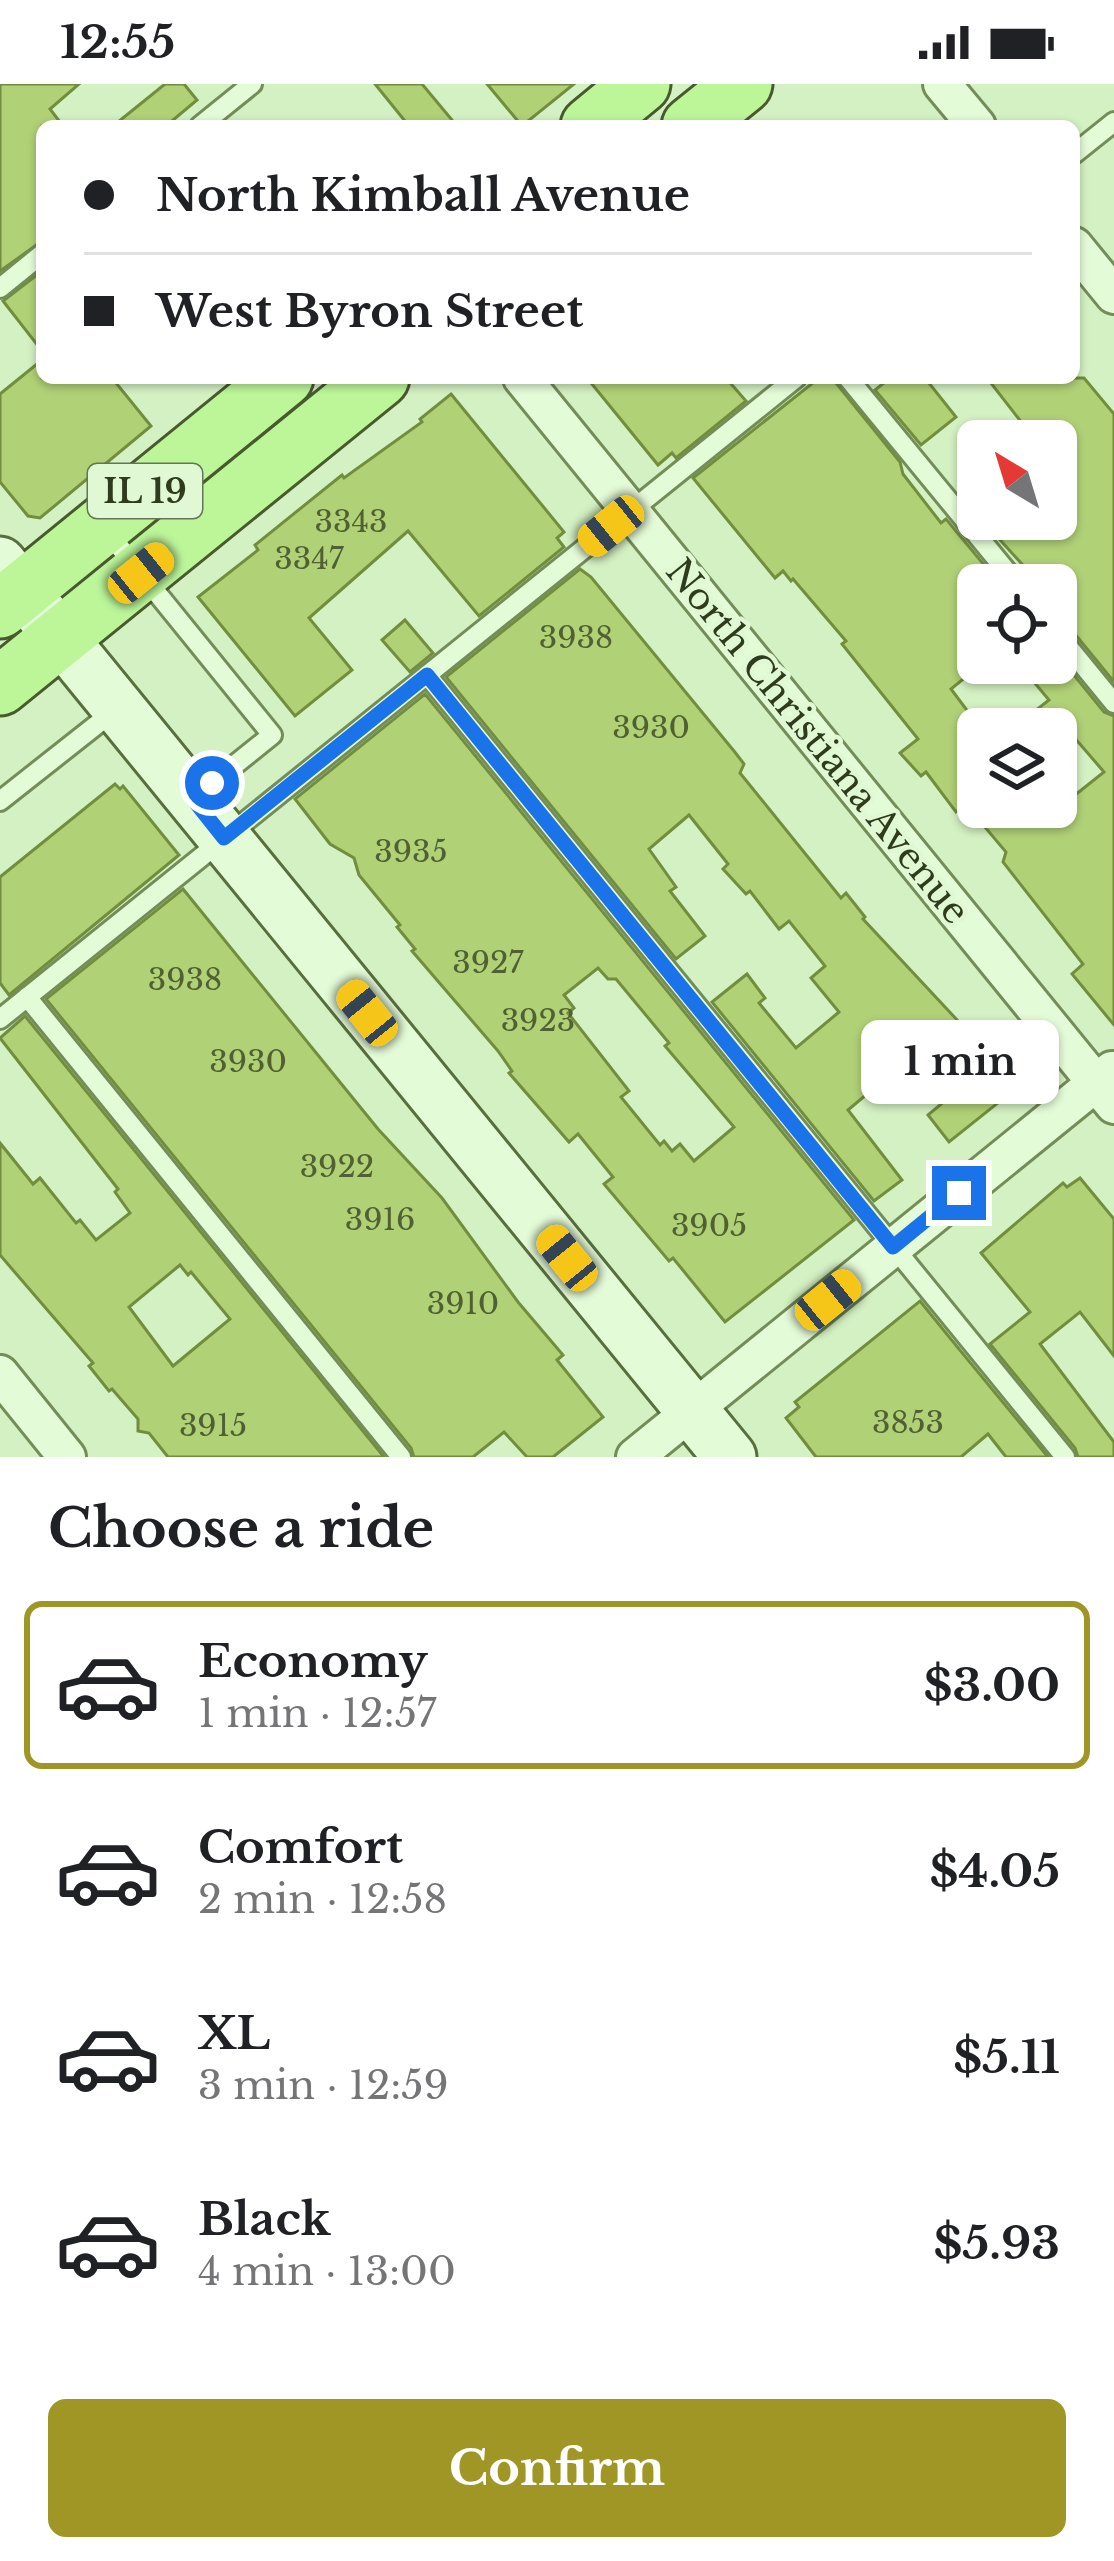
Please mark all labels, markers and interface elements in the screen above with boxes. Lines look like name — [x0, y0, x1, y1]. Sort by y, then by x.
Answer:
text: 12:55 — [60, 14, 175, 70]
text: North Kimball Avenue — [156, 167, 690, 223]
text: West Byron Street — [156, 283, 583, 339]
north arrow — [957, 420, 1077, 540]
map controls — [957, 420, 1077, 828]
road number: IL 19 — [88, 464, 202, 518]
car — [572, 489, 650, 563]
house number: 3343 — [315, 503, 388, 540]
car — [102, 536, 180, 610]
house number: 3347 — [274, 540, 345, 577]
street label: North Christiana Avenue — [657, 550, 979, 933]
button: locate — [957, 564, 1077, 684]
house number: 3938 — [539, 619, 613, 656]
button: layers — [957, 708, 1077, 828]
house number: 3930 — [612, 709, 690, 746]
route start — [185, 756, 239, 810]
house number: 3935 — [374, 833, 448, 870]
house number: 3927 — [452, 944, 525, 981]
house number: 3938 — [148, 961, 222, 998]
car — [330, 974, 404, 1052]
house number: 3923 — [501, 1002, 575, 1039]
callout: 1 min — [860, 1019, 1058, 1103]
text: 1 min — [904, 1037, 1016, 1086]
house number: 3930 — [209, 1043, 287, 1080]
house number: 3922 — [300, 1148, 374, 1185]
route end — [932, 1166, 986, 1220]
house number: 3916 — [345, 1201, 415, 1238]
house number: 3905 — [671, 1207, 747, 1244]
car — [530, 1219, 604, 1297]
car — [789, 1263, 867, 1337]
house number: 3910 — [427, 1285, 499, 1322]
house number: 3853 — [872, 1404, 944, 1441]
house number: 3915 — [179, 1407, 247, 1444]
text: Choose a ride — [48, 1495, 434, 1562]
icon: car — [54, 1631, 162, 1739]
text: Economy — [198, 1633, 428, 1689]
text: $3.00 — [924, 1657, 1060, 1713]
text: 1 min · 12:57 — [198, 1689, 436, 1738]
icon: car — [54, 1817, 162, 1925]
text: Comfort — [198, 1819, 403, 1875]
text: $4.05 — [930, 1843, 1060, 1899]
text: 2 min · 12:58 — [198, 1875, 447, 1924]
icon: car — [54, 2003, 162, 2111]
text: XL — [198, 2005, 270, 2061]
text: $5.11 — [953, 2029, 1060, 2085]
text: 3 min · 12:59 — [198, 2061, 449, 2110]
icon: car — [54, 2189, 162, 2297]
text: Black — [198, 2191, 331, 2247]
text: $5.93 — [934, 2215, 1060, 2271]
text: 4 min · 13:00 — [198, 2247, 456, 2296]
button: Confirm — [48, 2399, 1066, 2537]

